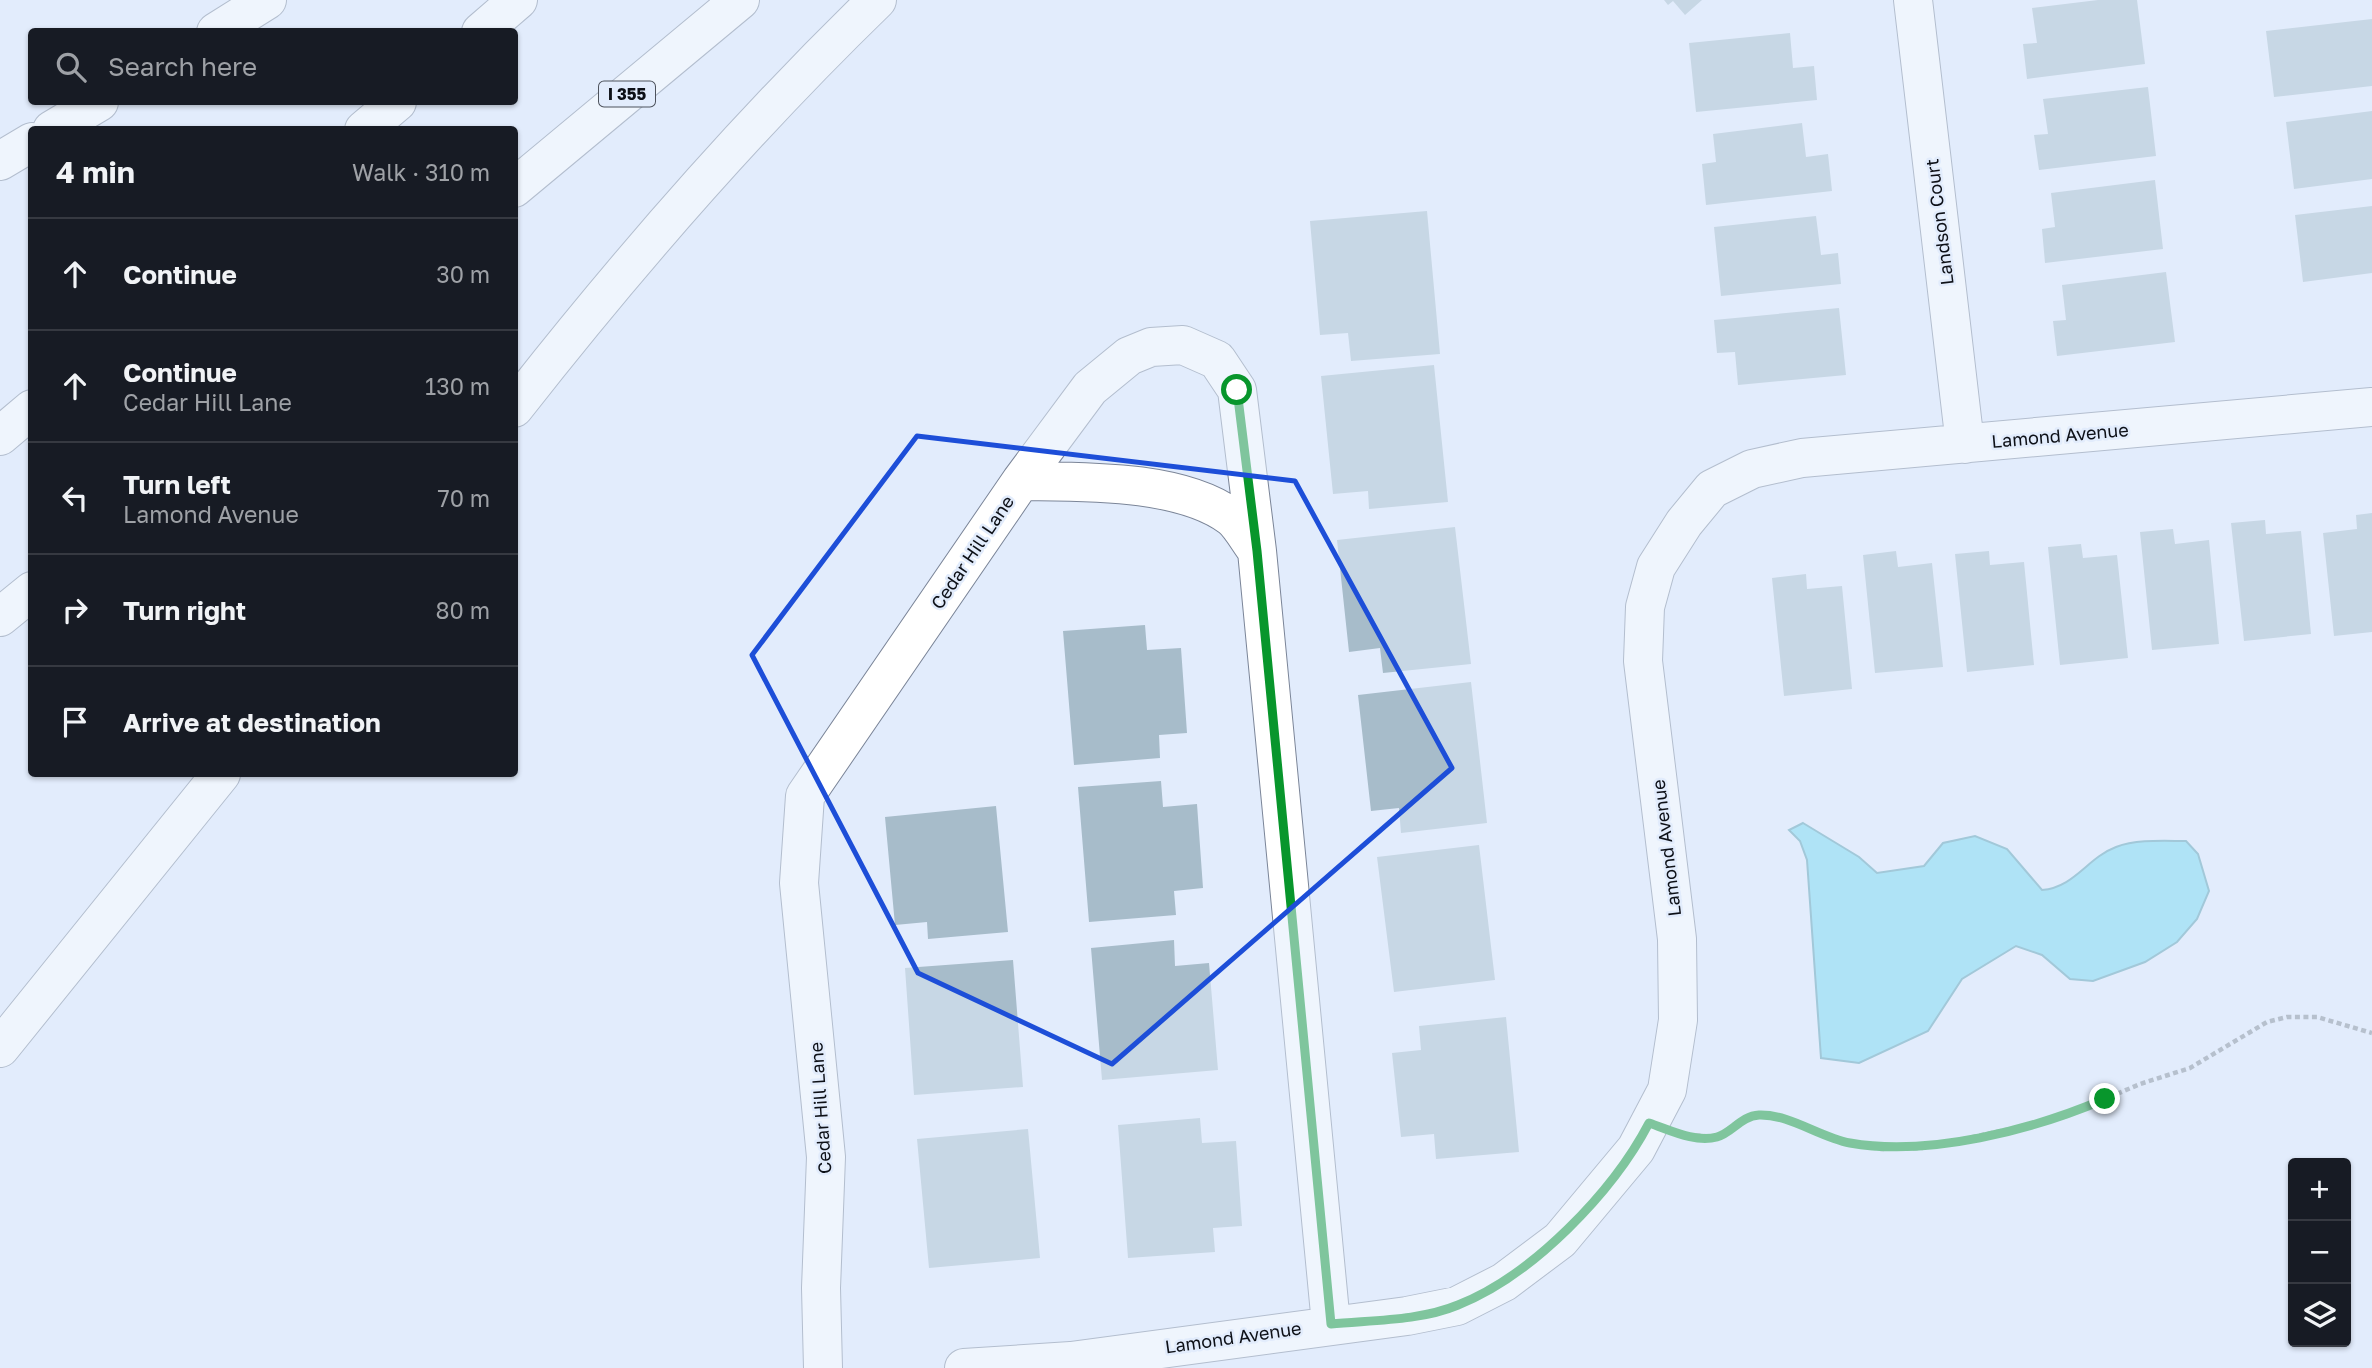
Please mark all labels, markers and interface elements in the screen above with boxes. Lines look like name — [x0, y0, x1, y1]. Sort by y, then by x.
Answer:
search box — [28, 28, 518, 105]
icon: search — [52, 48, 90, 86]
text: Search here — [108, 51, 257, 82]
road number: I 355 — [599, 82, 655, 106]
text: 4 min — [56, 154, 135, 190]
text: Walk · 310 m — [352, 158, 490, 186]
street label: Landson Court — [1920, 158, 1958, 286]
icon: ahead — [56, 255, 94, 293]
text: Continue — [123, 259, 237, 290]
text: 30 m — [436, 260, 490, 288]
text: Continue — [123, 357, 237, 388]
icon: ahead — [56, 367, 94, 405]
text: 130 m — [425, 372, 490, 400]
route start — [1221, 374, 1252, 405]
text: Cedar Hill Lane — [123, 388, 292, 416]
street label: Lamond Avenue — [1991, 418, 2129, 452]
text: Turn left — [123, 469, 231, 500]
icon: left — [56, 479, 94, 517]
text: 70 m — [437, 484, 490, 512]
street label: Cedar Hill Lane — [926, 491, 1018, 613]
text: Lamond Avenue — [123, 500, 299, 528]
icon: right — [56, 591, 94, 629]
text: Turn right — [123, 595, 246, 626]
text: 80 m — [436, 596, 490, 624]
icon: arrive — [56, 703, 94, 741]
text: Arrive at destination — [123, 707, 381, 738]
street label: Lamond Avenue — [1647, 778, 1685, 918]
street label: Cedar Hill Lane — [804, 1041, 836, 1175]
route end — [2089, 1083, 2120, 1114]
map controls — [2288, 1158, 2351, 1347]
button: + — [2288, 1158, 2351, 1221]
button: − — [2288, 1221, 2351, 1284]
button: layers — [2288, 1284, 2351, 1347]
street label: Lamond Avenue — [1163, 1317, 1303, 1357]

